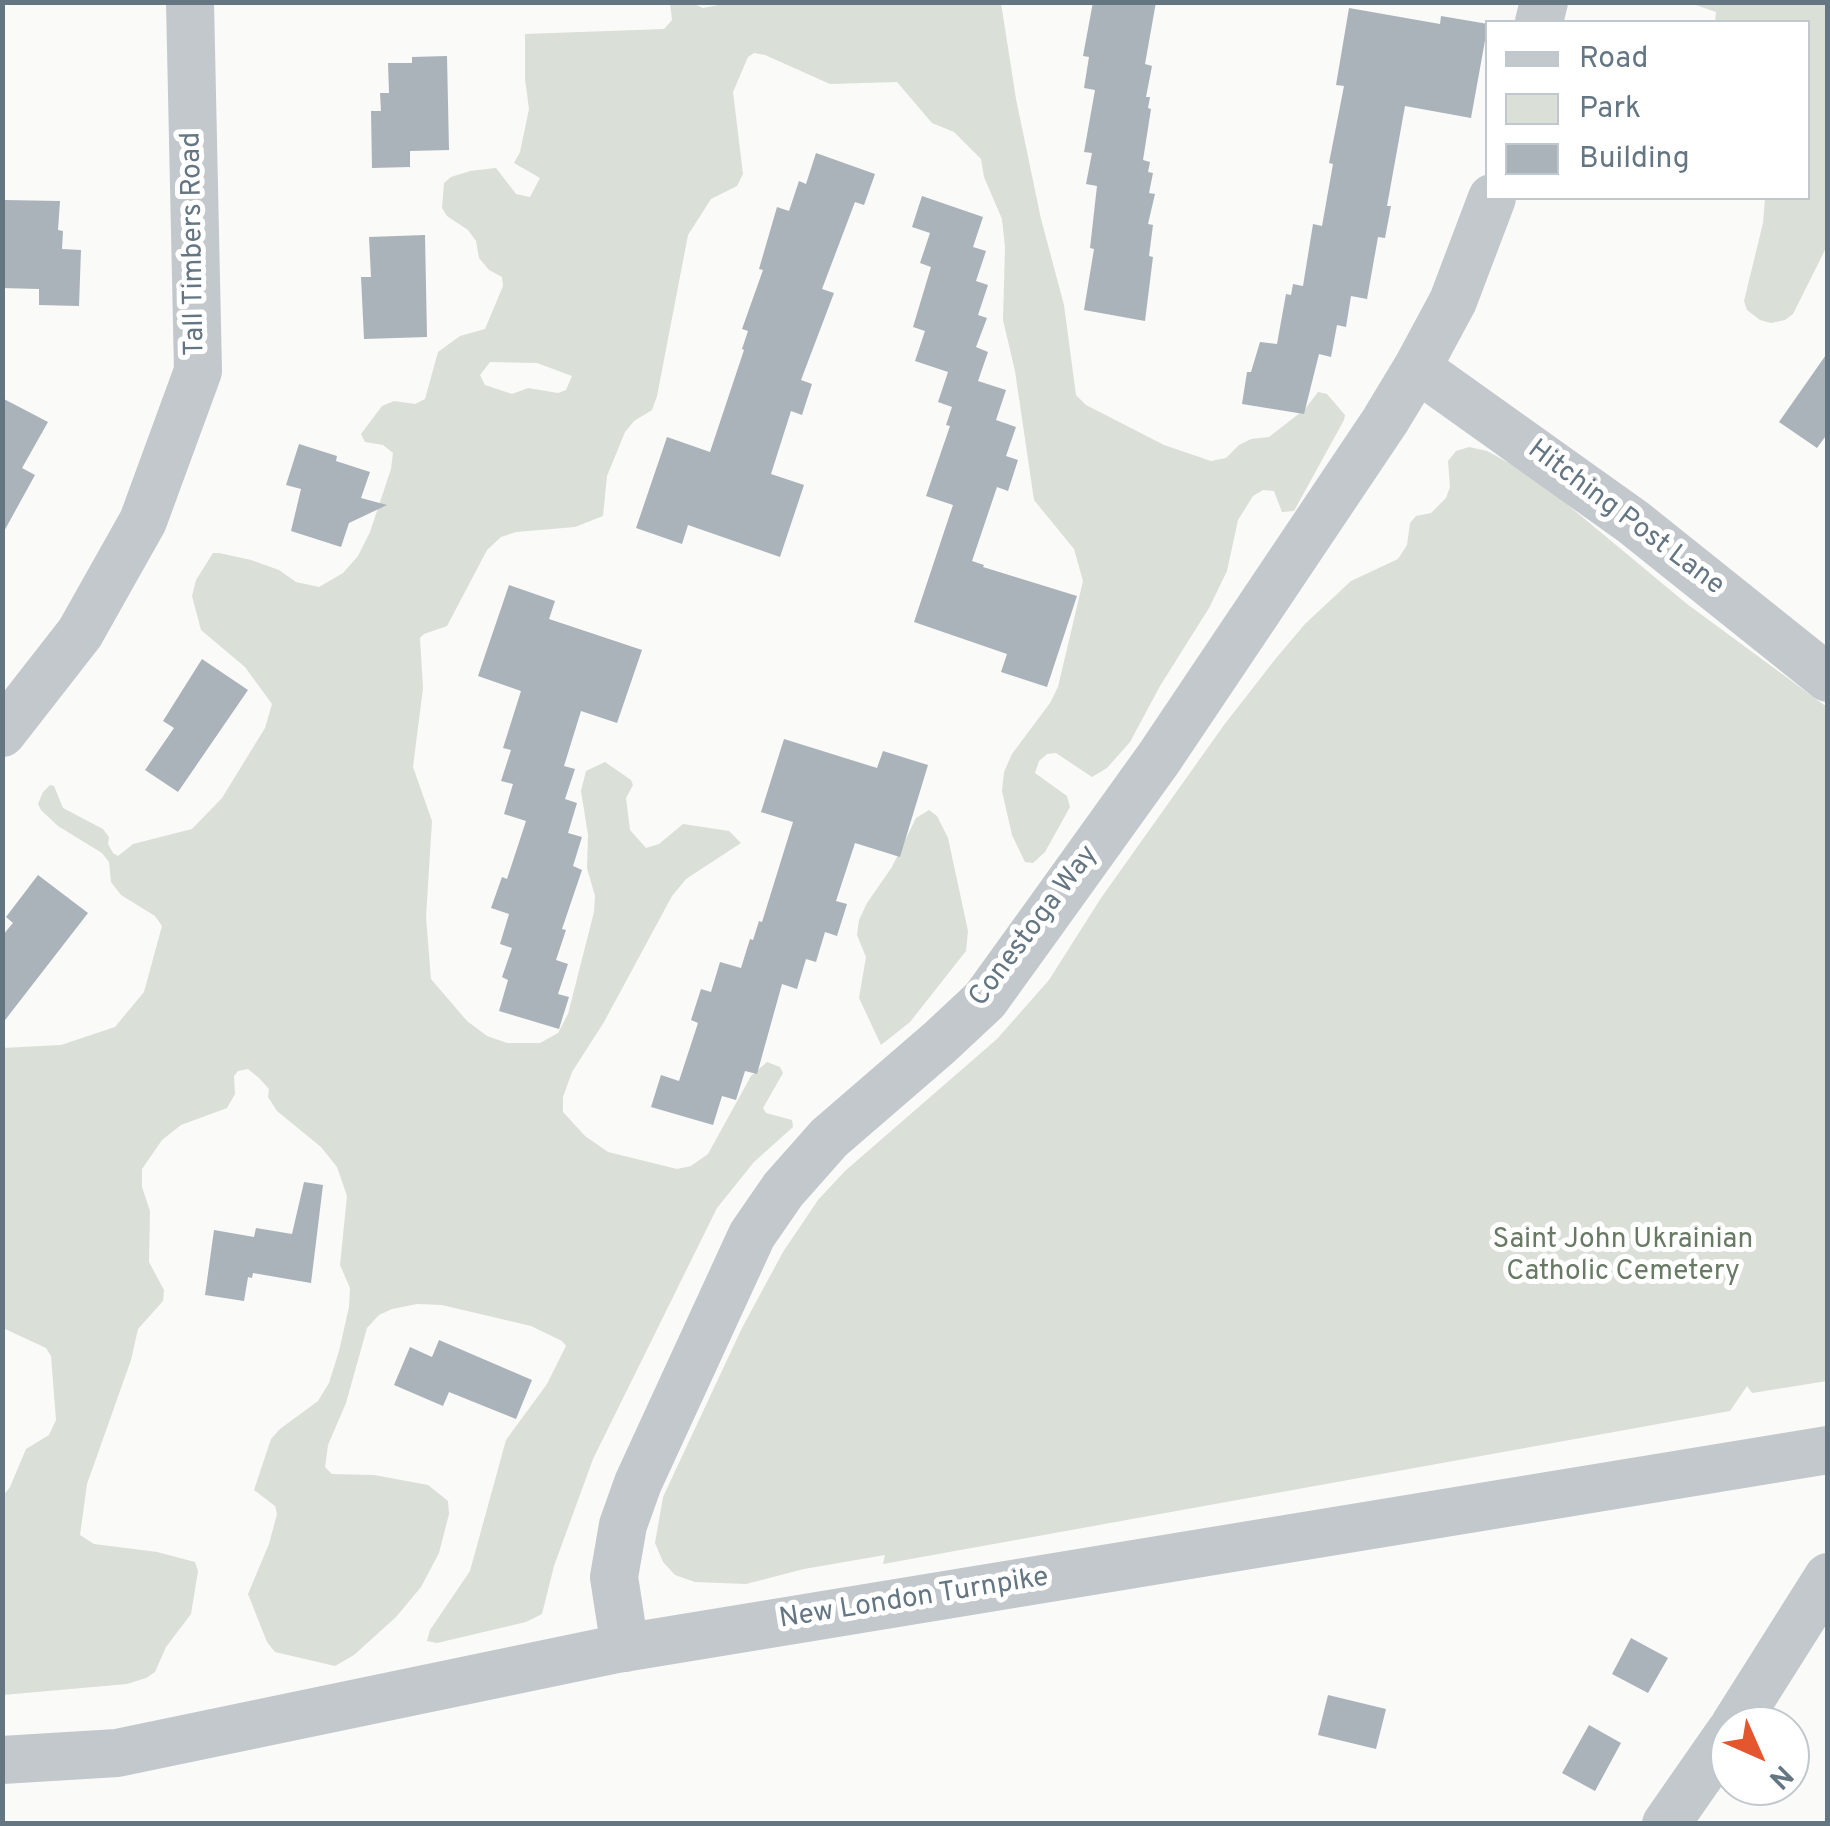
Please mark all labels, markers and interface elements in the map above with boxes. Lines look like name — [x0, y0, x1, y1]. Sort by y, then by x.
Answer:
legend — [1485, 20, 1810, 200]
text: Road — [1579, 41, 1648, 78]
text: Park — [1579, 91, 1641, 128]
street label: Tall Timbers Road — [176, 132, 214, 356]
text: Building — [1579, 141, 1690, 178]
street label: Hitching Post Lane — [1520, 434, 1730, 604]
street label: Conestoga Way — [963, 840, 1107, 1014]
park label: Saint John Ukrainian Catholic Cemetery — [1493, 1224, 1753, 1290]
street label: New London Turnpike — [777, 1562, 1051, 1638]
north arrow — [1710, 1706, 1810, 1806]
text: N — [1760, 1756, 1800, 1796]

